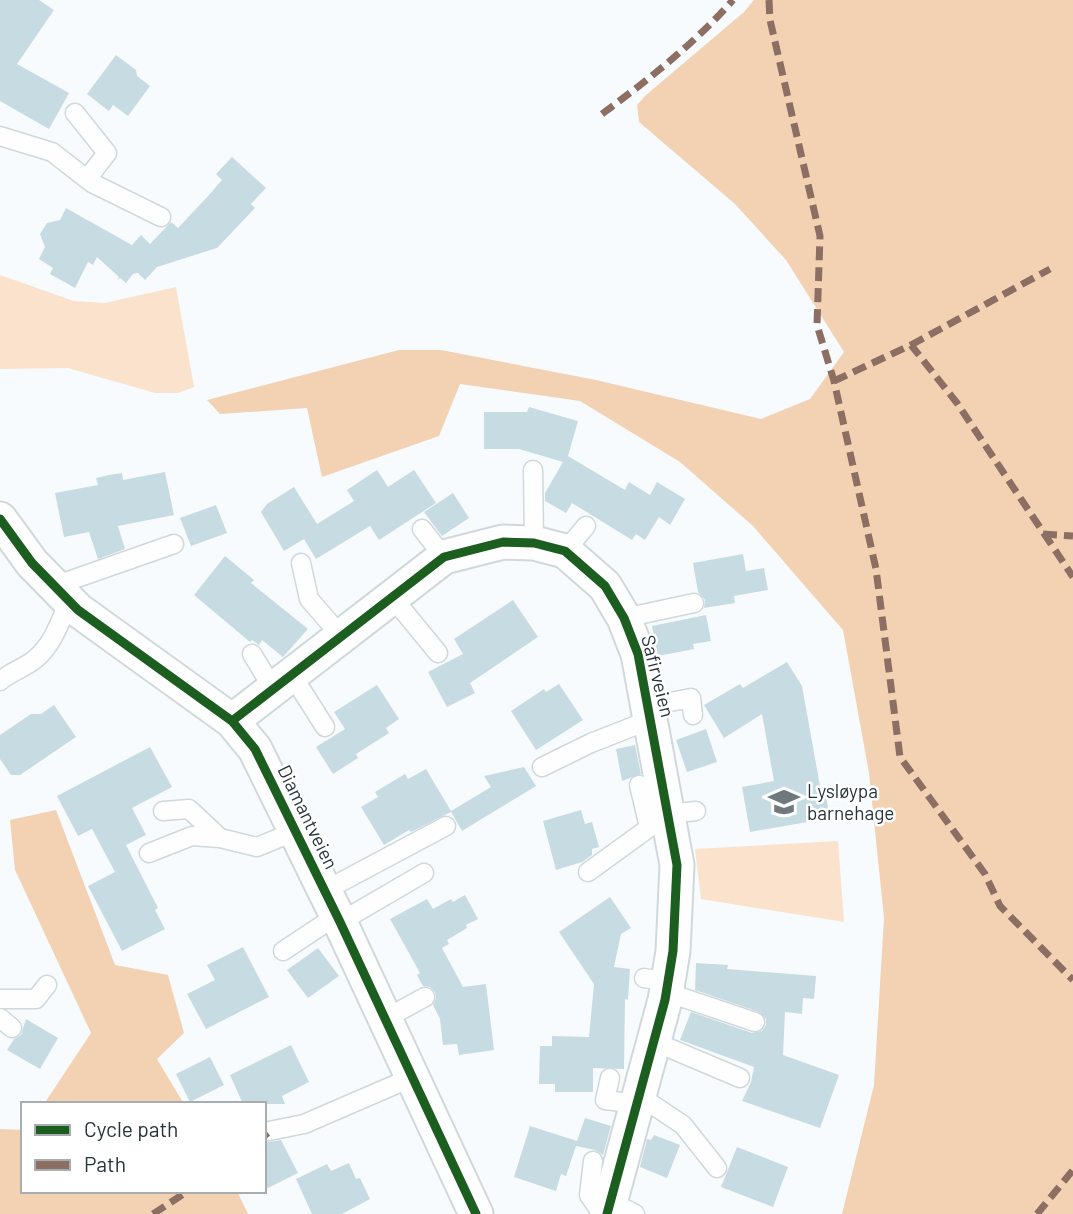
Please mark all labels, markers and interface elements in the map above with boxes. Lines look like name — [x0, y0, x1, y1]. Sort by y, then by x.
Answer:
street label: Safirveien — [637, 632, 680, 719]
street label: Diamantveien — [273, 761, 344, 873]
place label: Lysløypa barnehage — [807, 779, 894, 824]
school or university icon: Lysløypa barnehage — [767, 785, 801, 819]
legend — [21, 1102, 266, 1193]
text: Cycle path — [84, 1116, 178, 1141]
text: Path — [84, 1151, 126, 1176]

